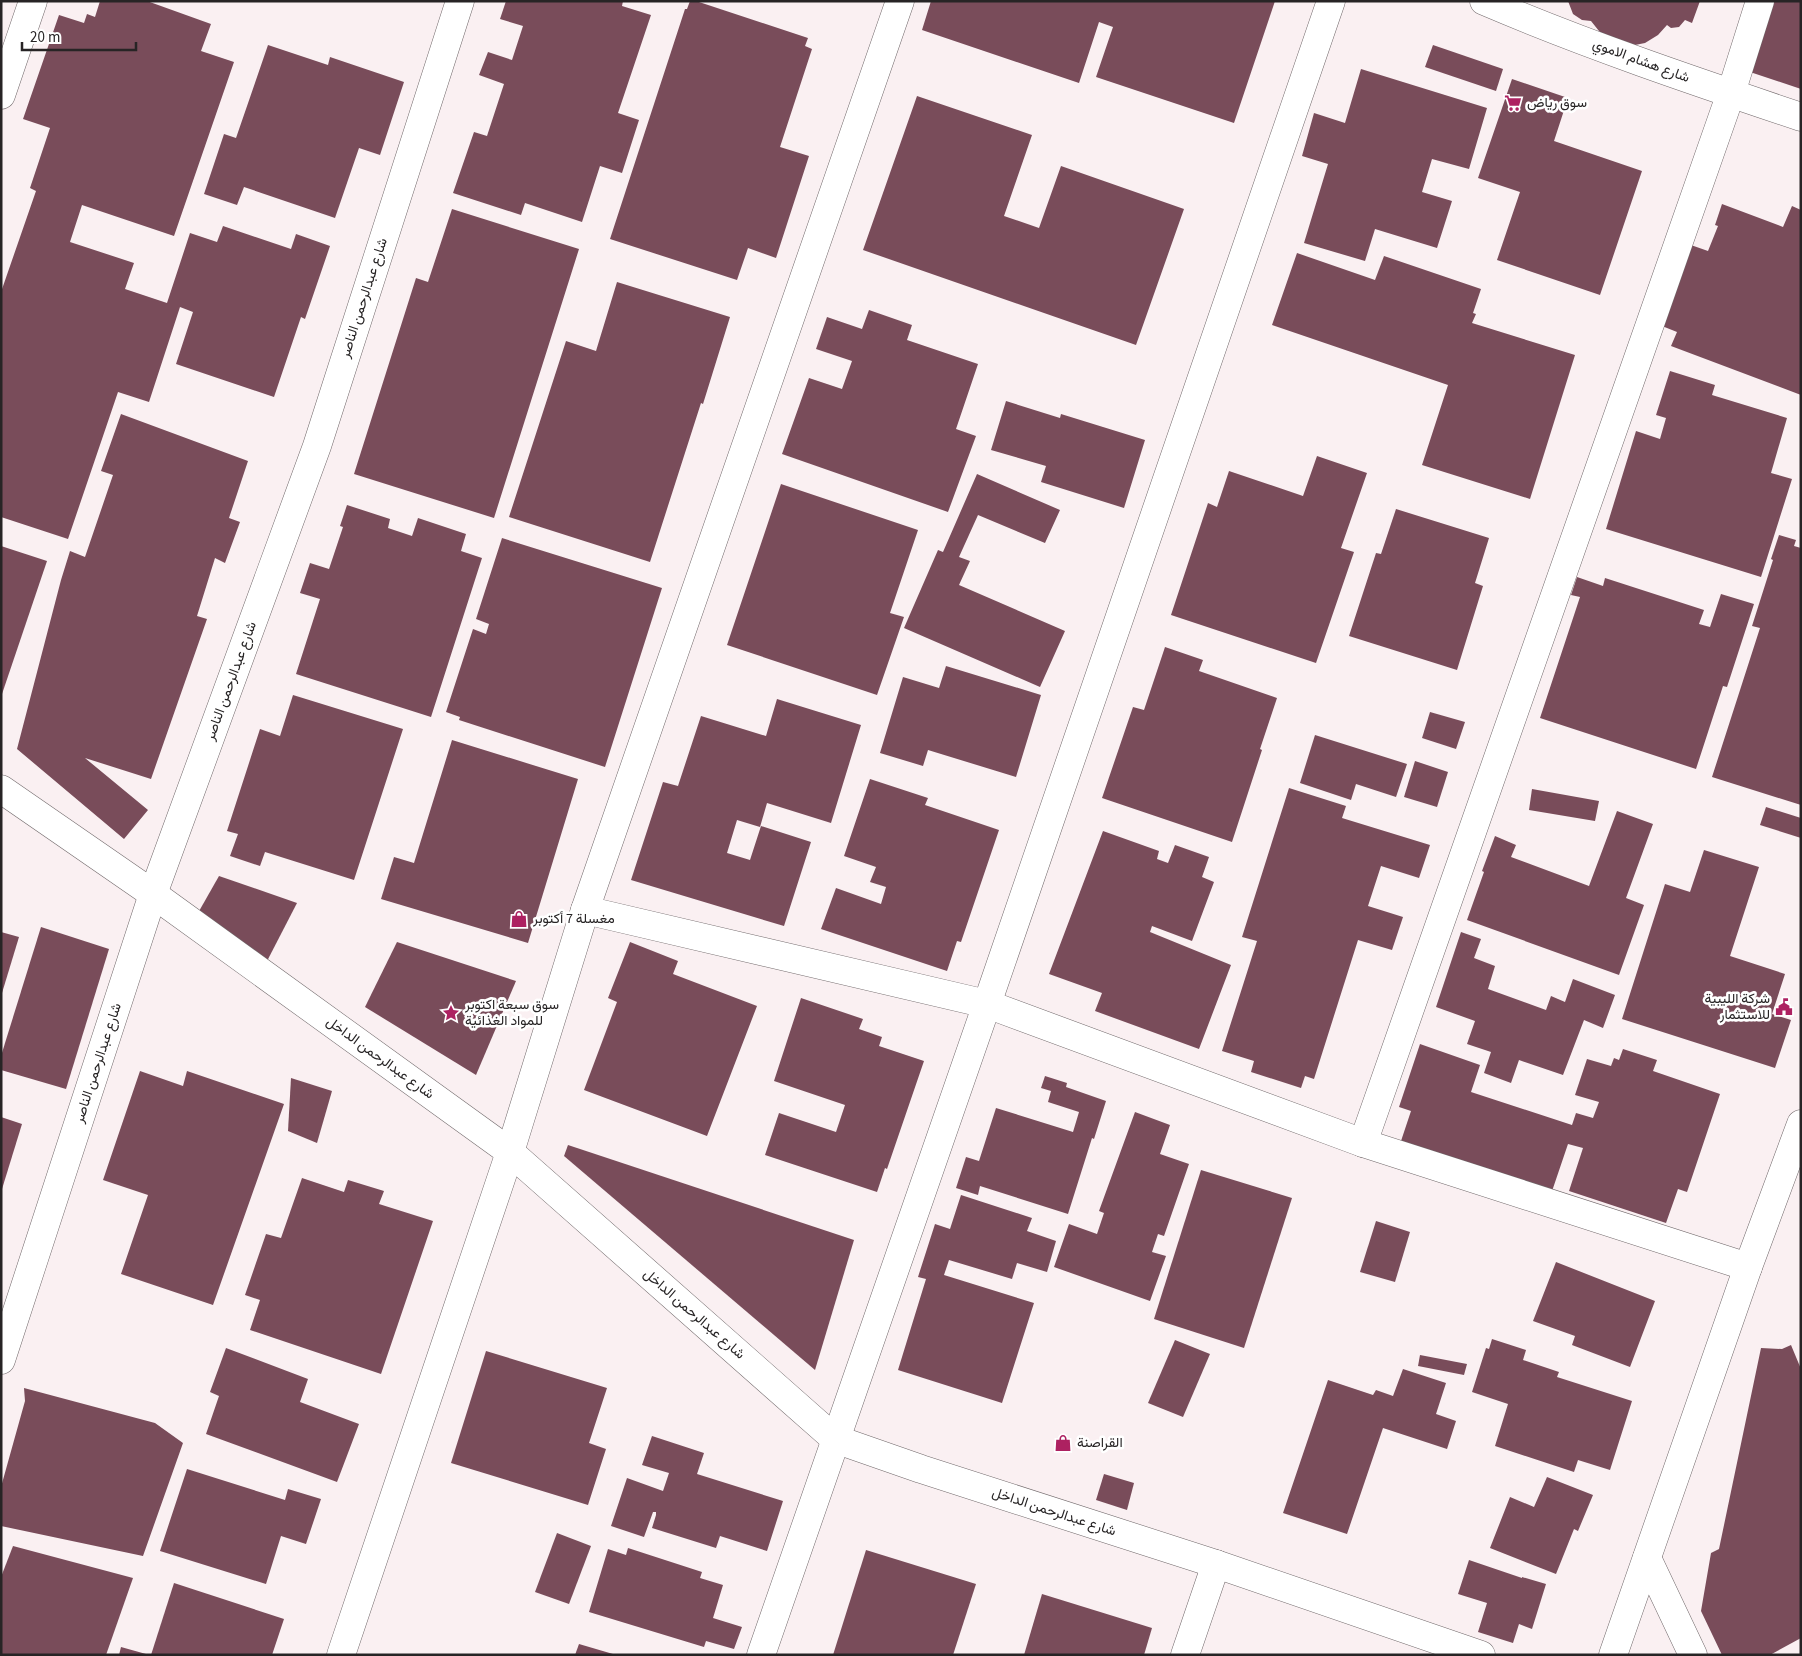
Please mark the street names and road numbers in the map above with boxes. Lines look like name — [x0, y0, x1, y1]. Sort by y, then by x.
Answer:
street label: شارع هشام الاموي — [1589, 34, 1692, 89]
street label: شارع عبدالرحمن الناصر — [335, 235, 393, 362]
street label: شارع عبدالرحمن الناصر — [200, 619, 262, 744]
street label: شارع عبدالرحمن الناصر — [69, 1000, 127, 1127]
street label: شارع عبدالرحمن الداخل — [322, 1012, 438, 1104]
street label: شارع عبدالرحمن الداخل — [639, 1264, 749, 1364]
street label: شارع عبدالرحمن الداخل — [989, 1483, 1119, 1541]

